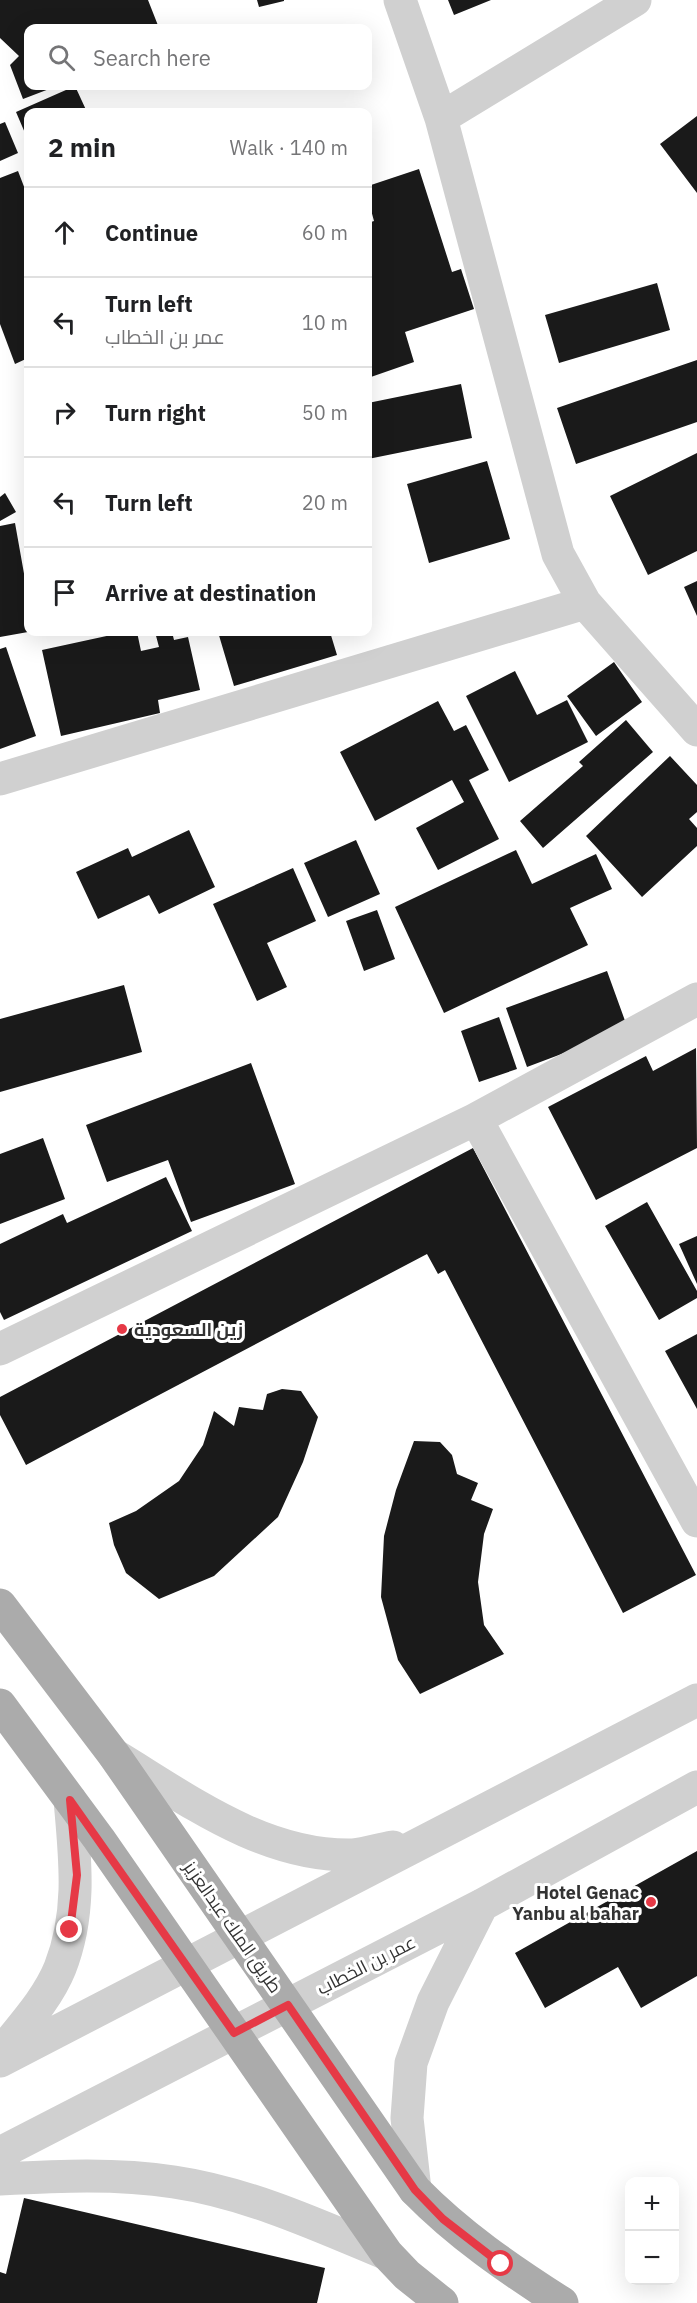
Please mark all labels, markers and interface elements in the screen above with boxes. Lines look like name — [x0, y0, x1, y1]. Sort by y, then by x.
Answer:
search box — [24, 24, 372, 90]
icon: search — [45, 41, 78, 74]
text: Search here — [93, 43, 211, 72]
text: 2 min — [48, 130, 116, 164]
text: Walk · 140 m — [230, 134, 348, 161]
icon: ahead — [48, 216, 81, 249]
text: Continue — [105, 218, 198, 247]
text: 60 m — [302, 219, 348, 246]
text: Turn left — [105, 289, 193, 318]
icon: left — [48, 306, 81, 339]
text: 10 m — [302, 309, 348, 336]
text: عمر بن الخطاب — [105, 323, 225, 350]
icon: right — [48, 396, 81, 429]
text: Turn right — [105, 398, 206, 427]
text: 50 m — [302, 399, 348, 426]
icon: left — [48, 486, 81, 519]
text: Turn left — [105, 488, 193, 517]
text: 20 m — [302, 489, 348, 516]
icon: arrive — [48, 576, 81, 609]
text: Arrive at destination — [105, 578, 316, 607]
place label: زين السعودية — [134, 1318, 243, 1341]
marker: زين السعودية — [115, 1322, 129, 1336]
street label: طريق الملك عبدالعزيز — [178, 1856, 287, 1998]
place label: Hotel Genac Yanbu al bahar — [512, 1881, 639, 1925]
marker: Hotel Genac Yanbu al bahar — [644, 1895, 658, 1909]
route end — [56, 1916, 82, 1942]
street label: عمر بن الخطاب — [313, 1930, 419, 2000]
map controls — [625, 2177, 679, 2285]
button: + — [625, 2177, 679, 2231]
button: − — [625, 2231, 679, 2285]
route start — [487, 2250, 513, 2276]

